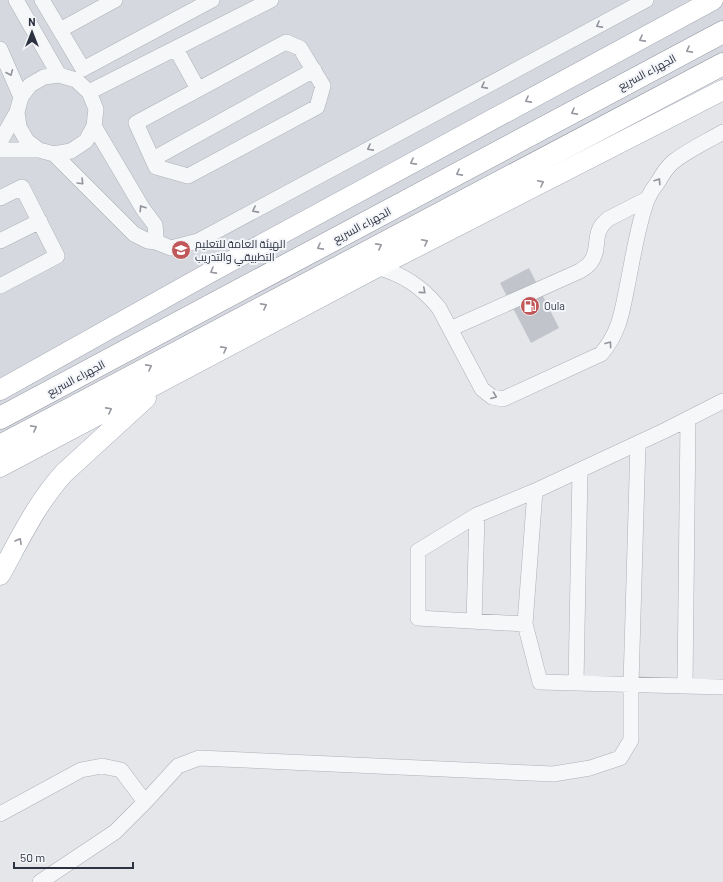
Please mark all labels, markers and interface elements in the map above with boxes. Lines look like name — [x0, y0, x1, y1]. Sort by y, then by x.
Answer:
north arrow — [12, 12, 52, 52]
text: N — [28, 15, 36, 28]
one-way arrow — [595, 20, 603, 27]
one-way arrow — [639, 34, 646, 41]
one-way arrow — [685, 46, 693, 53]
street label: الجهراء السريع — [616, 51, 679, 94]
one-way arrow — [6, 70, 14, 77]
one-way arrow — [481, 81, 488, 89]
one-way arrow — [524, 96, 532, 103]
one-way arrow — [571, 107, 578, 114]
one-way arrow — [367, 143, 374, 151]
one-way arrow — [410, 157, 417, 165]
one-way arrow — [456, 168, 463, 176]
one-way arrow — [76, 177, 84, 185]
one-way arrow — [654, 178, 661, 185]
one-way arrow — [537, 180, 544, 188]
street label: الجهراء السريع — [331, 204, 394, 247]
one-way arrow — [140, 205, 147, 212]
one-way arrow — [252, 205, 260, 212]
place label: الهيئة العامة للتعليم التطبيقي والتدريب — [195, 237, 286, 266]
school or university icon: الهيئة العامة للتعليم التطبيقي والتدريب — [170, 239, 192, 261]
one-way arrow — [421, 239, 429, 247]
one-way arrow — [317, 243, 324, 250]
one-way arrow — [375, 243, 383, 250]
one-way arrow — [210, 266, 217, 273]
one-way arrow — [418, 286, 426, 293]
fuel station icon: Oula — [519, 295, 541, 317]
place label: Oula — [544, 299, 565, 312]
one-way arrow — [260, 304, 268, 311]
one-way arrow — [604, 342, 611, 349]
one-way arrow — [219, 346, 227, 353]
street label: الجهراء السريع — [45, 357, 108, 400]
one-way arrow — [145, 364, 153, 372]
one-way arrow — [491, 392, 498, 400]
one-way arrow — [105, 407, 112, 414]
one-way arrow — [30, 425, 38, 433]
one-way arrow — [14, 538, 22, 545]
scale bar — [14, 844, 133, 870]
text: 50 m — [20, 850, 45, 864]

